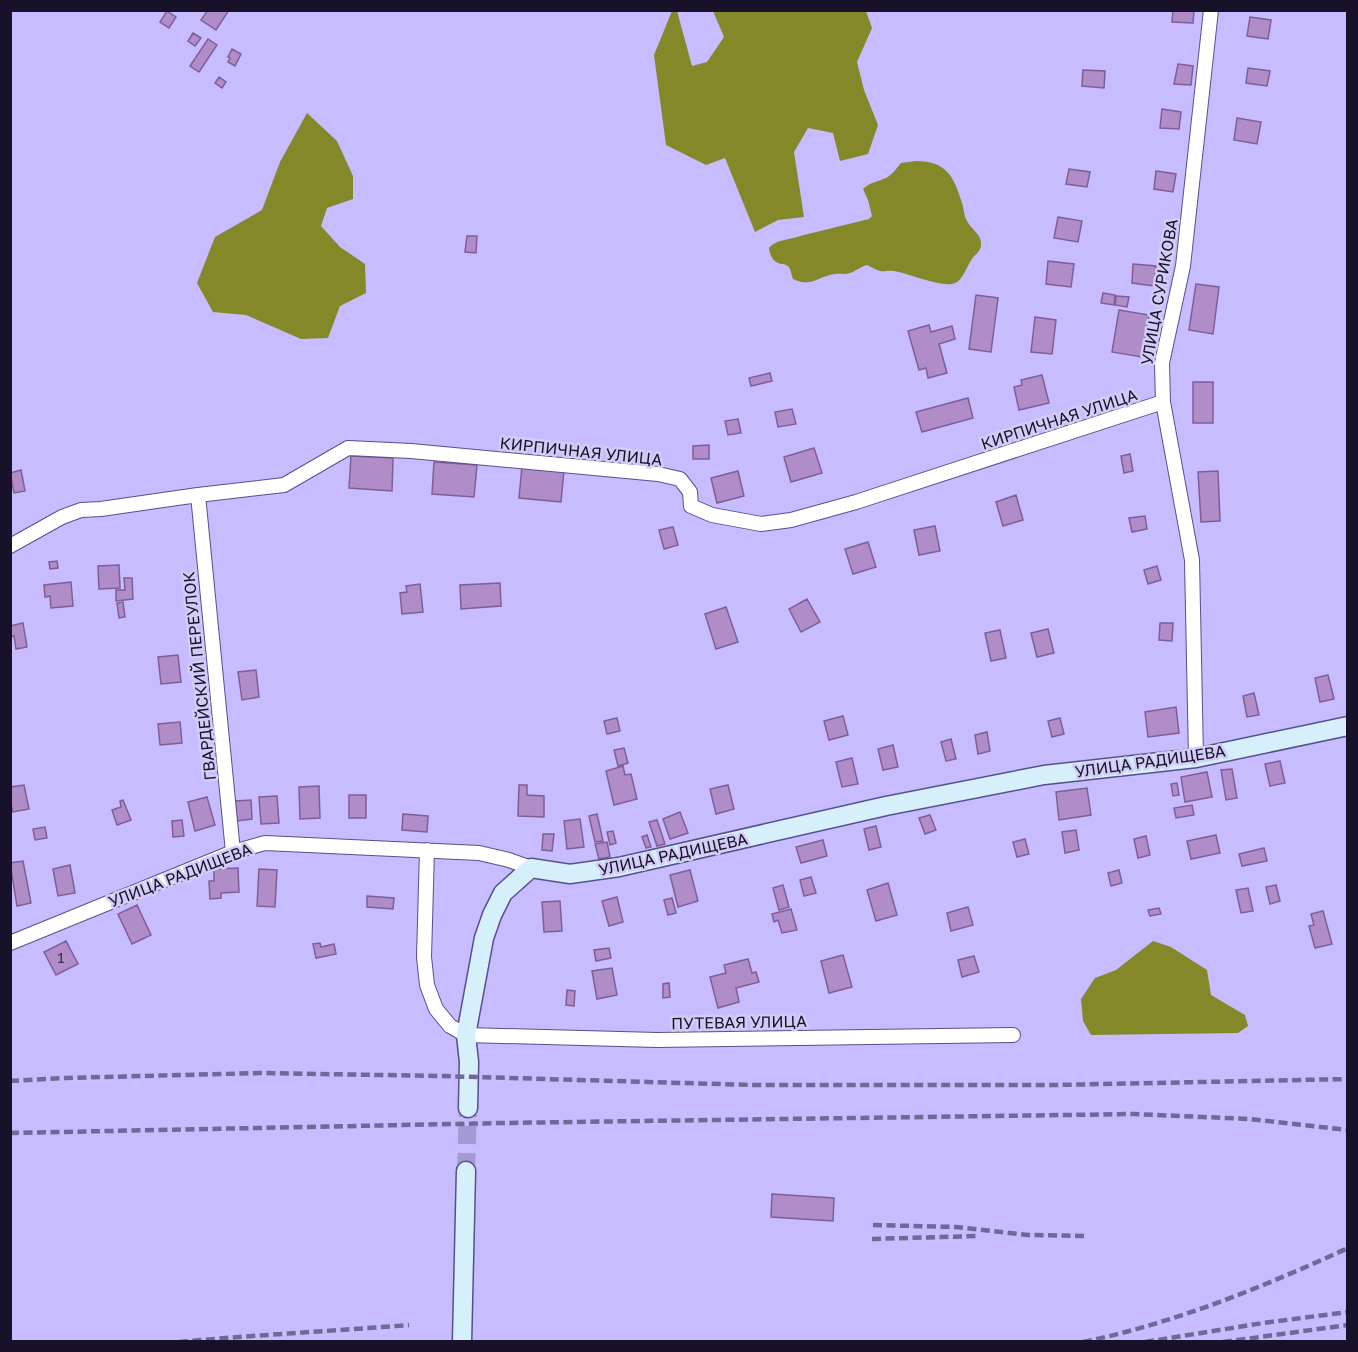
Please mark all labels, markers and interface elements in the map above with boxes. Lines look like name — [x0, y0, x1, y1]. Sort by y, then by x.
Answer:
street label: УЛИЦА СУРИКОВА — [1136, 217, 1182, 367]
street label: КИРПИЧНАЯ УЛИЦА — [978, 384, 1140, 454]
street label: КИРПИЧНАЯ УЛИЦА — [499, 433, 664, 470]
street label: ГВАРДЕЙСКИЙ ПЕРЕУЛОК — [178, 571, 220, 781]
street label: УЛИЦА РАДИЩЕВА — [1073, 740, 1227, 781]
street label: УЛИЦА РАДИЩЕВА — [597, 828, 750, 880]
street label: УЛИЦА РАДИЩЕВА — [106, 838, 255, 912]
house number: 1 — [58, 949, 65, 966]
street label: ПУТЕВАЯ УЛИЦА — [671, 1011, 807, 1033]

